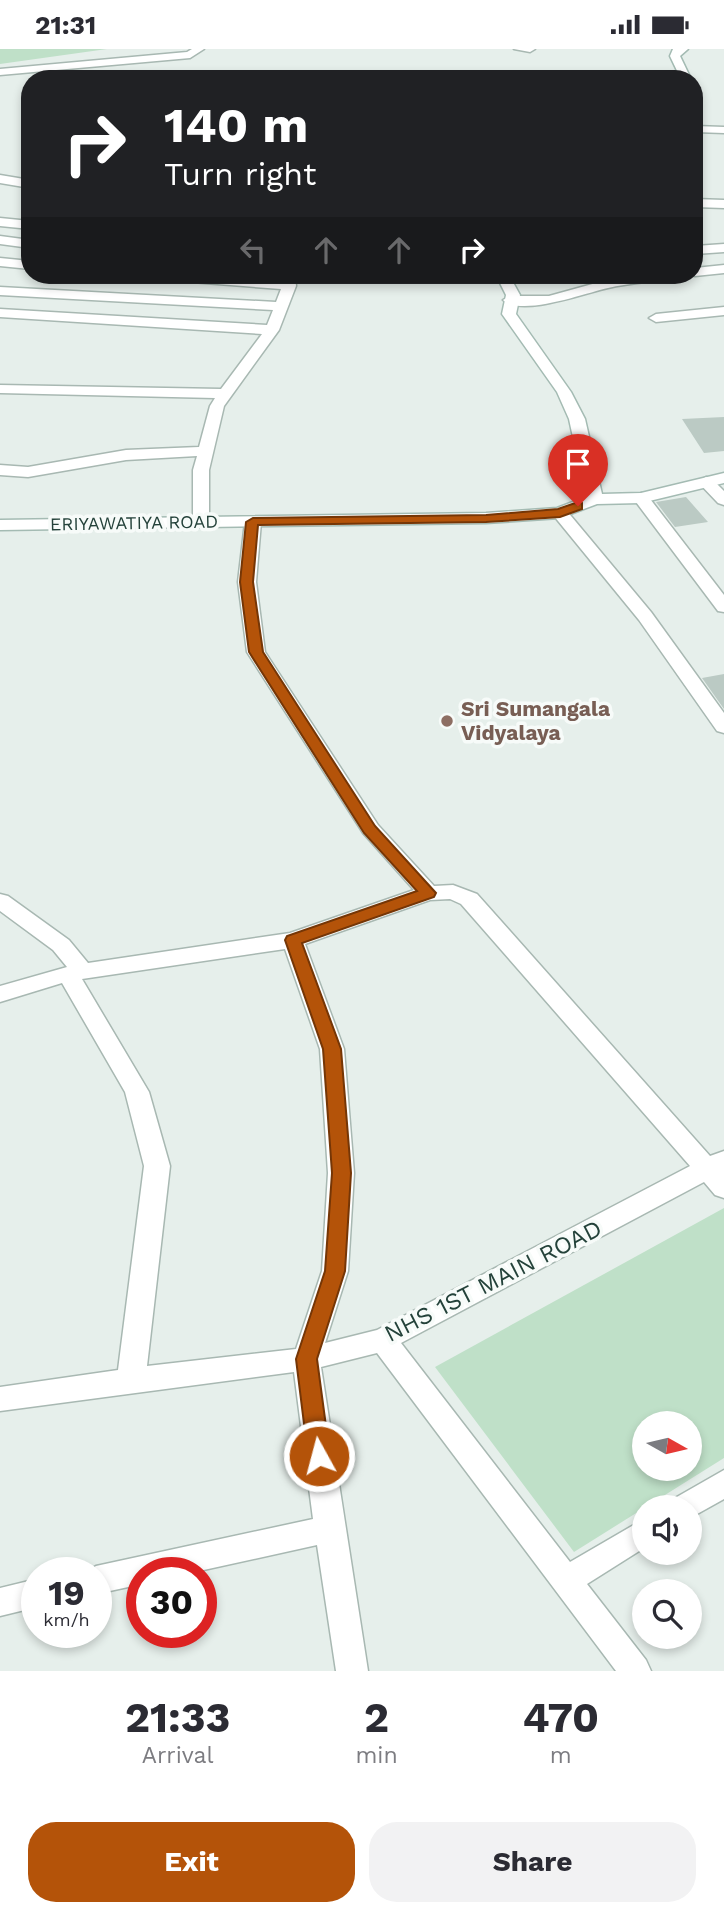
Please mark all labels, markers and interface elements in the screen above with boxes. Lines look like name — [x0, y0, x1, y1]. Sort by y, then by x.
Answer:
text: 21:31 — [35, 10, 96, 40]
text: 140 m — [164, 96, 308, 154]
icon: right — [49, 98, 140, 189]
text: Turn right — [164, 155, 316, 193]
icon: left — [234, 231, 272, 269]
icon: ahead — [307, 231, 345, 269]
icon: ahead — [380, 231, 418, 269]
icon: right — [453, 231, 491, 269]
pin — [548, 434, 608, 506]
icon: arrive — [559, 445, 597, 483]
street label: ERIYAWATIYA ROAD — [50, 511, 218, 534]
place label: Sri Sumangala Vidyalaya — [461, 696, 611, 745]
marker: Sri Sumangala Vidyalaya — [439, 713, 455, 729]
street label: NHS 1ST MAIN ROAD — [380, 1214, 606, 1348]
north arrow — [632, 1411, 702, 1481]
map controls — [632, 1411, 702, 1649]
position arrow — [282, 1419, 356, 1493]
button: sound — [632, 1495, 702, 1565]
speed limit sign: 30 — [126, 1557, 217, 1648]
text: 19 — [48, 1572, 85, 1614]
button: search — [632, 1579, 702, 1649]
text: km/h — [43, 1609, 90, 1630]
text: 21:33 — [125, 1693, 231, 1742]
text: 2 — [364, 1693, 389, 1742]
text: 470 — [523, 1693, 599, 1742]
text: Arrival — [142, 1742, 214, 1769]
text: min — [355, 1742, 398, 1769]
text: m — [550, 1742, 572, 1769]
button: Exit — [28, 1822, 355, 1902]
button: Share — [369, 1822, 696, 1902]

